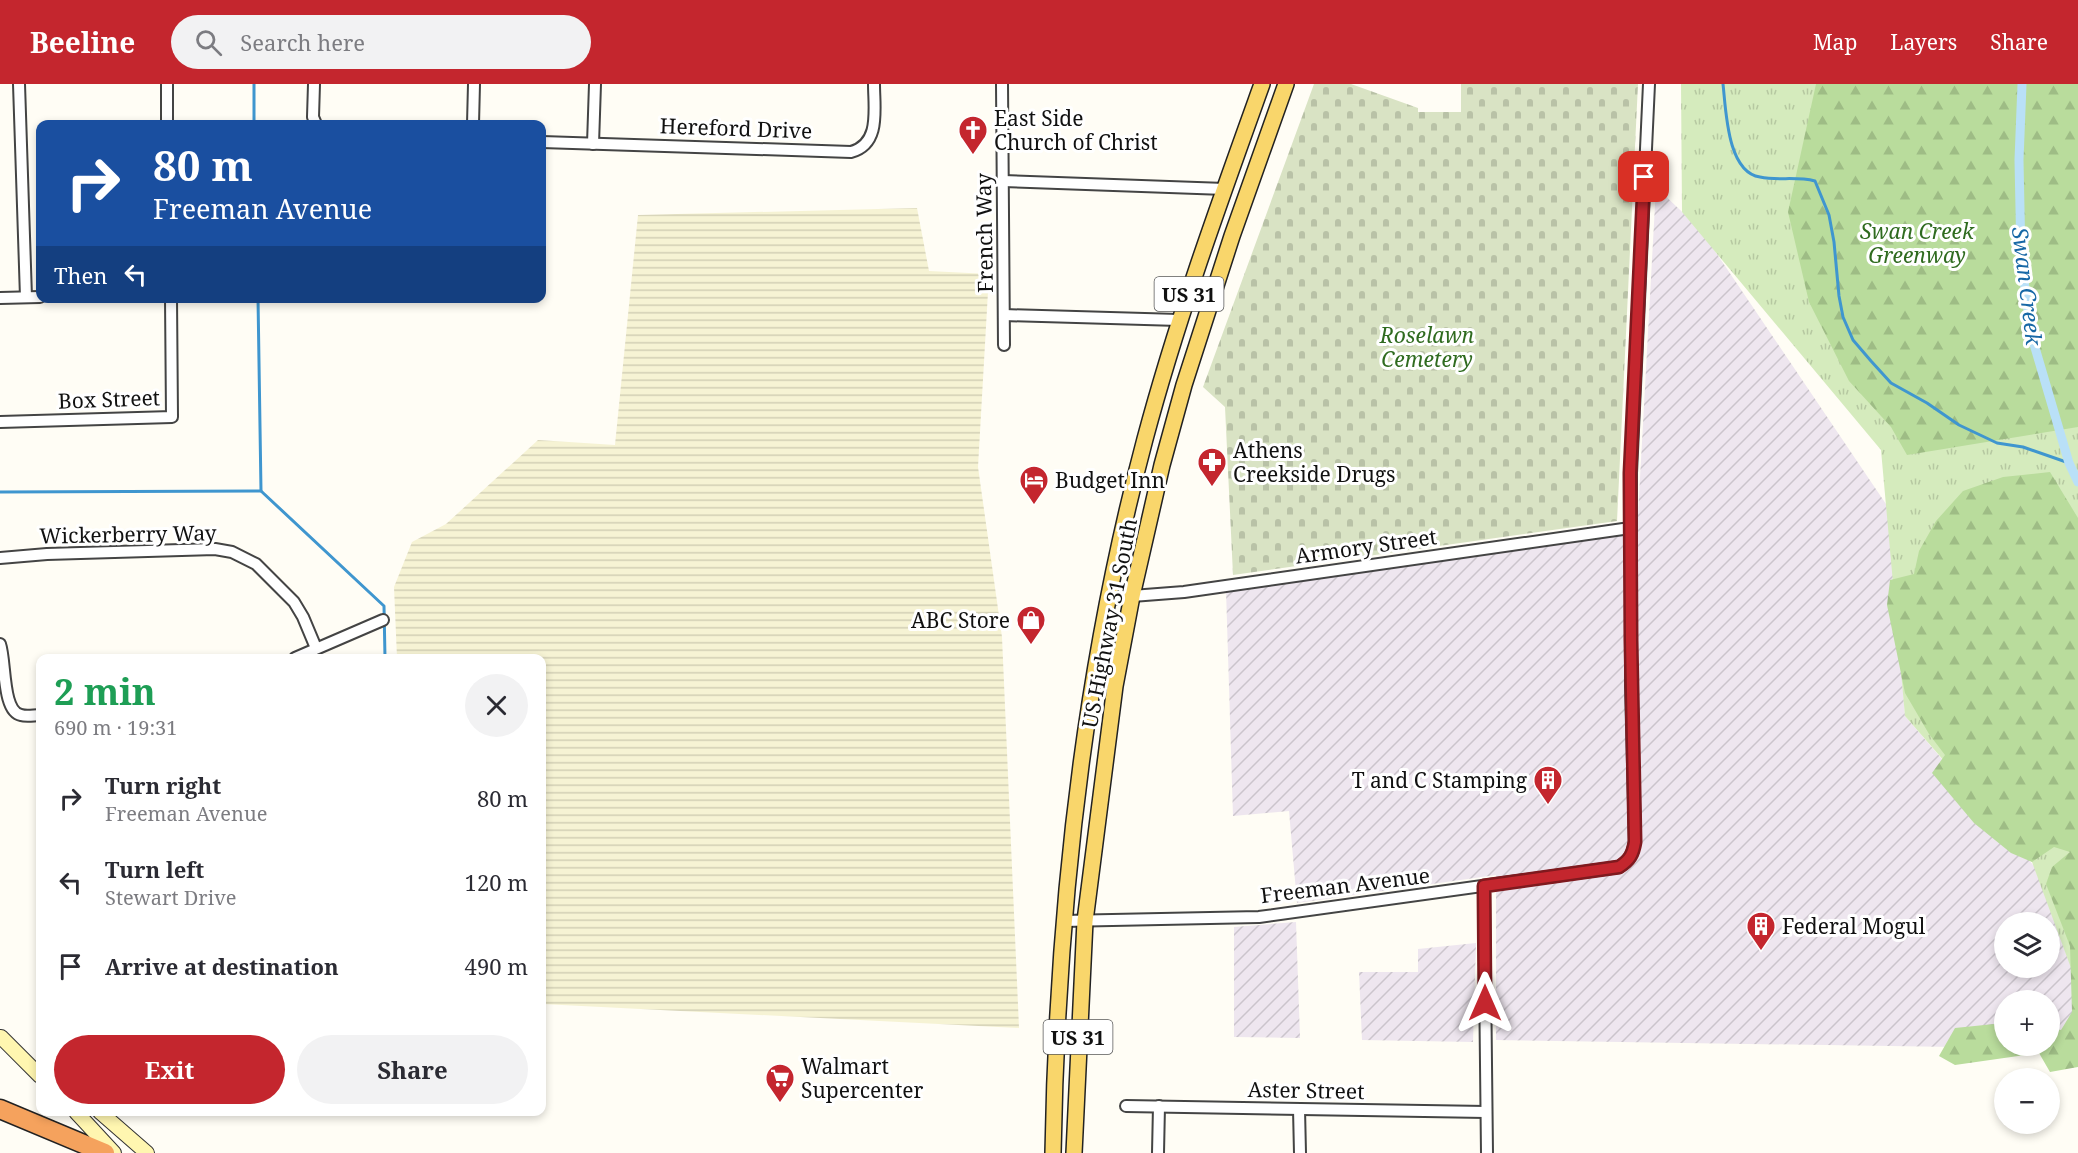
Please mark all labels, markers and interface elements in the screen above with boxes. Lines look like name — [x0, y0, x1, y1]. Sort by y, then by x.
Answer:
search box — [171, 15, 591, 69]
text: Beeline — [30, 23, 135, 61]
icon: search — [192, 26, 225, 59]
text: Search here — [240, 27, 365, 57]
text: Map — [1813, 28, 1857, 56]
text: Layers — [1890, 28, 1957, 56]
text: Share — [1990, 28, 2048, 56]
place label: East Side Church of Christ — [994, 104, 1158, 156]
street label: Hereford Drive — [659, 111, 813, 145]
church icon: East Side Church of Christ — [957, 114, 989, 156]
text: 80 m — [153, 136, 253, 193]
icon: right — [54, 144, 132, 222]
pin — [1618, 151, 1669, 202]
icon: arrive — [1627, 160, 1660, 193]
street label: French Way — [969, 173, 999, 293]
text: Freeman Avenue — [153, 190, 372, 227]
park label: Swan Creek Greenway — [1860, 217, 1975, 269]
water label: Swan Creek — [2006, 225, 2050, 348]
icon: left — [119, 258, 152, 291]
text: Then — [54, 260, 107, 290]
road number: US 31 — [1154, 277, 1224, 311]
park label: Roselawn Cemetery — [1379, 321, 1475, 373]
street label: Box Street — [58, 383, 160, 415]
place label: Athens Creekside Drugs — [1233, 436, 1396, 488]
pharmacy icon: Athens Creekside Drugs — [1196, 446, 1228, 488]
hotel icon: Budget Inn — [1018, 464, 1050, 506]
place label: Budget Inn — [1055, 466, 1165, 494]
street label: US Highway 31 South — [1075, 516, 1143, 730]
street label: Wickerberry Way — [39, 518, 217, 550]
street label: Armory Street — [1294, 522, 1438, 570]
shop icon: ABC Store — [1015, 604, 1047, 646]
place label: ABC Store — [911, 606, 1010, 634]
text: 2 min — [54, 667, 156, 716]
button: close — [465, 674, 528, 737]
text: 690 m · 19:31 — [54, 714, 177, 741]
building icon: T and C Stamping — [1532, 764, 1564, 806]
place label: T and C Stamping — [1352, 766, 1528, 794]
text: Turn right — [105, 770, 221, 800]
icon: right — [54, 782, 87, 815]
text: 80 m — [477, 783, 528, 813]
text: Freeman Avenue — [105, 800, 267, 827]
text: Turn left — [105, 854, 204, 884]
street label: Freeman Avenue — [1259, 861, 1431, 909]
icon: left — [54, 866, 87, 899]
text: 120 m — [465, 867, 528, 897]
text: Stewart Drive — [105, 884, 236, 911]
building icon: Federal Mogul — [1745, 910, 1777, 952]
place label: Federal Mogul — [1782, 912, 1926, 940]
map controls — [1994, 912, 2060, 1134]
button: layers — [1994, 912, 2060, 978]
icon: arrive — [54, 950, 87, 983]
text: Arrive at destination — [105, 951, 339, 981]
text: 490 m — [465, 951, 528, 981]
position arrow — [1453, 971, 1517, 1035]
button: + — [1994, 990, 2060, 1056]
road number: US 31 — [1044, 1020, 1112, 1054]
button: Exit — [54, 1035, 285, 1104]
button: Share — [297, 1035, 528, 1104]
place label: Walmart Supercenter — [801, 1052, 924, 1104]
supermarket icon: Walmart Supercenter — [764, 1062, 796, 1104]
button: − — [1994, 1068, 2060, 1134]
street label: Aster Street — [1247, 1075, 1365, 1105]

